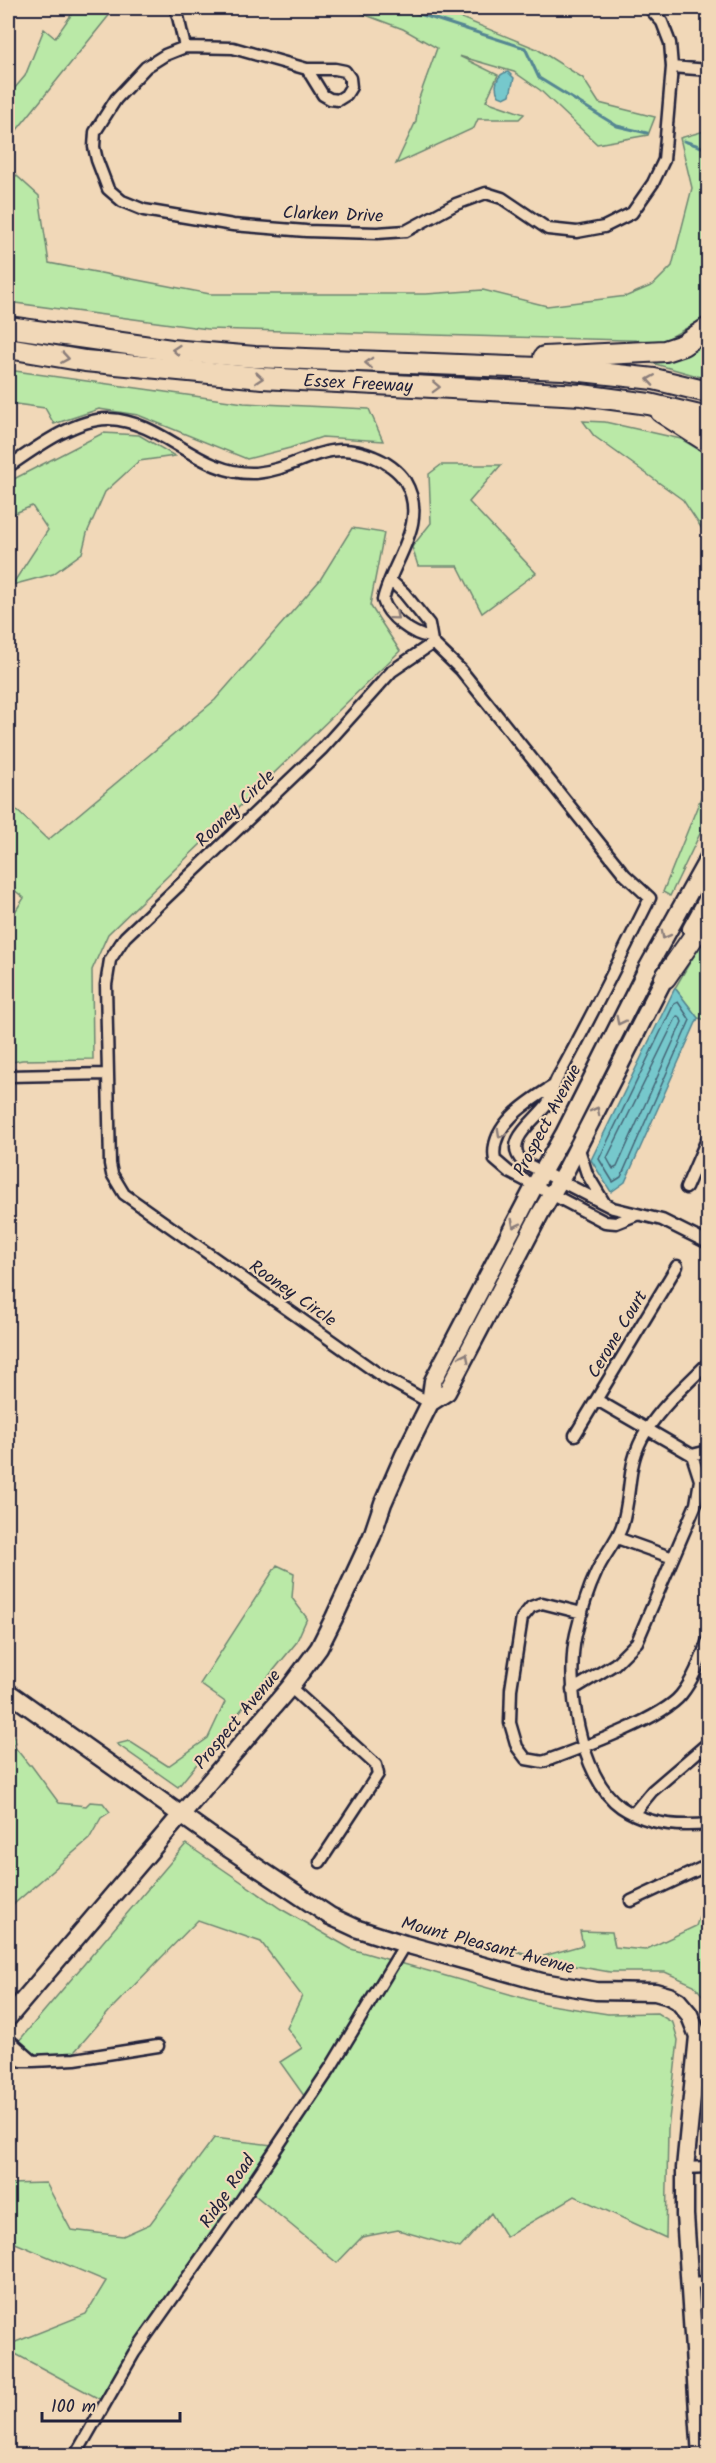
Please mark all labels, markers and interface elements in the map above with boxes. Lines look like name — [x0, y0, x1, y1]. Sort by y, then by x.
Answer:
street label: Clarken Drive — [282, 199, 384, 232]
one-way arrow — [171, 344, 180, 357]
one-way arrow — [60, 351, 70, 364]
one-way arrow — [364, 356, 373, 369]
street label: Essex Freeway — [302, 367, 414, 402]
one-way arrow — [255, 371, 264, 384]
one-way arrow — [647, 374, 656, 386]
one-way arrow — [431, 381, 440, 394]
one-way arrow — [388, 609, 399, 620]
street label: Rooney Circle — [189, 763, 283, 855]
one-way arrow — [661, 929, 672, 939]
one-way arrow — [616, 1014, 627, 1025]
street label: Prospect Avenue — [507, 1059, 590, 1182]
one-way arrow — [589, 1107, 600, 1118]
one-way arrow — [497, 1128, 508, 1139]
one-way arrow — [511, 1217, 522, 1228]
street label: Rooney Circle — [242, 1253, 342, 1335]
street label: Cerone Court — [581, 1284, 657, 1384]
one-way arrow — [458, 1353, 469, 1364]
street label: Prospect Avenue — [187, 1663, 289, 1777]
street label: Mount Pleasant Avenue — [398, 1909, 578, 1984]
street label: Ridge Road — [193, 2148, 264, 2235]
scale bar — [42, 2385, 180, 2423]
text: 100 m — [51, 2393, 96, 2422]

